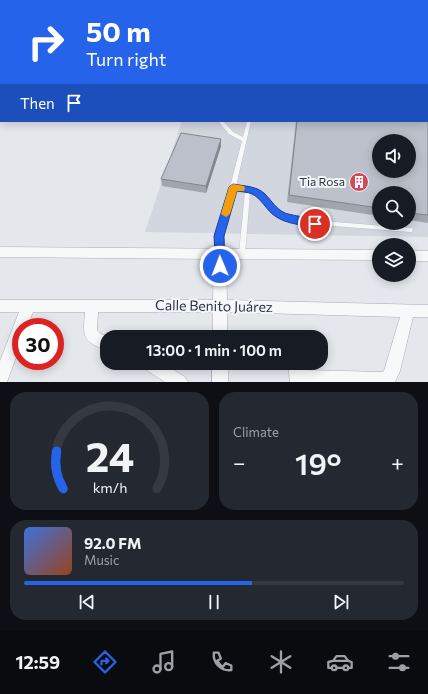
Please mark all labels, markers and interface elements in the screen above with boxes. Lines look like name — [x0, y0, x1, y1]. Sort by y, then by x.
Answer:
text: 50 m — [86, 14, 151, 48]
icon: right — [20, 16, 72, 68]
text: Turn right — [86, 48, 166, 70]
icon: arrive — [63, 92, 85, 114]
text: Then — [20, 94, 55, 112]
map controls — [372, 134, 416, 282]
button: sound — [372, 134, 416, 178]
building icon: Tia Rosa — [348, 171, 370, 193]
place label: Tia Rosa — [299, 174, 345, 188]
button: search — [372, 186, 416, 230]
pin — [298, 207, 332, 241]
icon: arrive — [304, 213, 326, 235]
button: layers — [372, 238, 416, 282]
position arrow — [199, 245, 241, 287]
street label: Calle Benito Juárez — [155, 296, 273, 315]
speed limit sign: 30 — [12, 318, 64, 370]
text: 13:00 · 1 min · 100 m — [146, 341, 282, 359]
text: Climate — [233, 424, 279, 440]
text: 24 — [85, 430, 134, 481]
text: 19° — [295, 444, 341, 481]
text: − — [233, 449, 246, 476]
text: + — [391, 449, 404, 476]
text: km/h — [92, 478, 127, 496]
text: 92.0 FM — [84, 534, 141, 552]
text: Music — [84, 552, 119, 568]
icon: previous — [76, 591, 98, 613]
icon: pause — [203, 591, 225, 613]
icon: next — [330, 591, 352, 613]
icon: directions — [91, 648, 119, 676]
icon: music — [150, 648, 178, 676]
icon: phone — [208, 648, 236, 676]
icon: climate — [267, 648, 295, 676]
icon: car — [326, 648, 354, 676]
icon: filters — [385, 648, 413, 676]
text: 12:59 — [15, 651, 60, 673]

